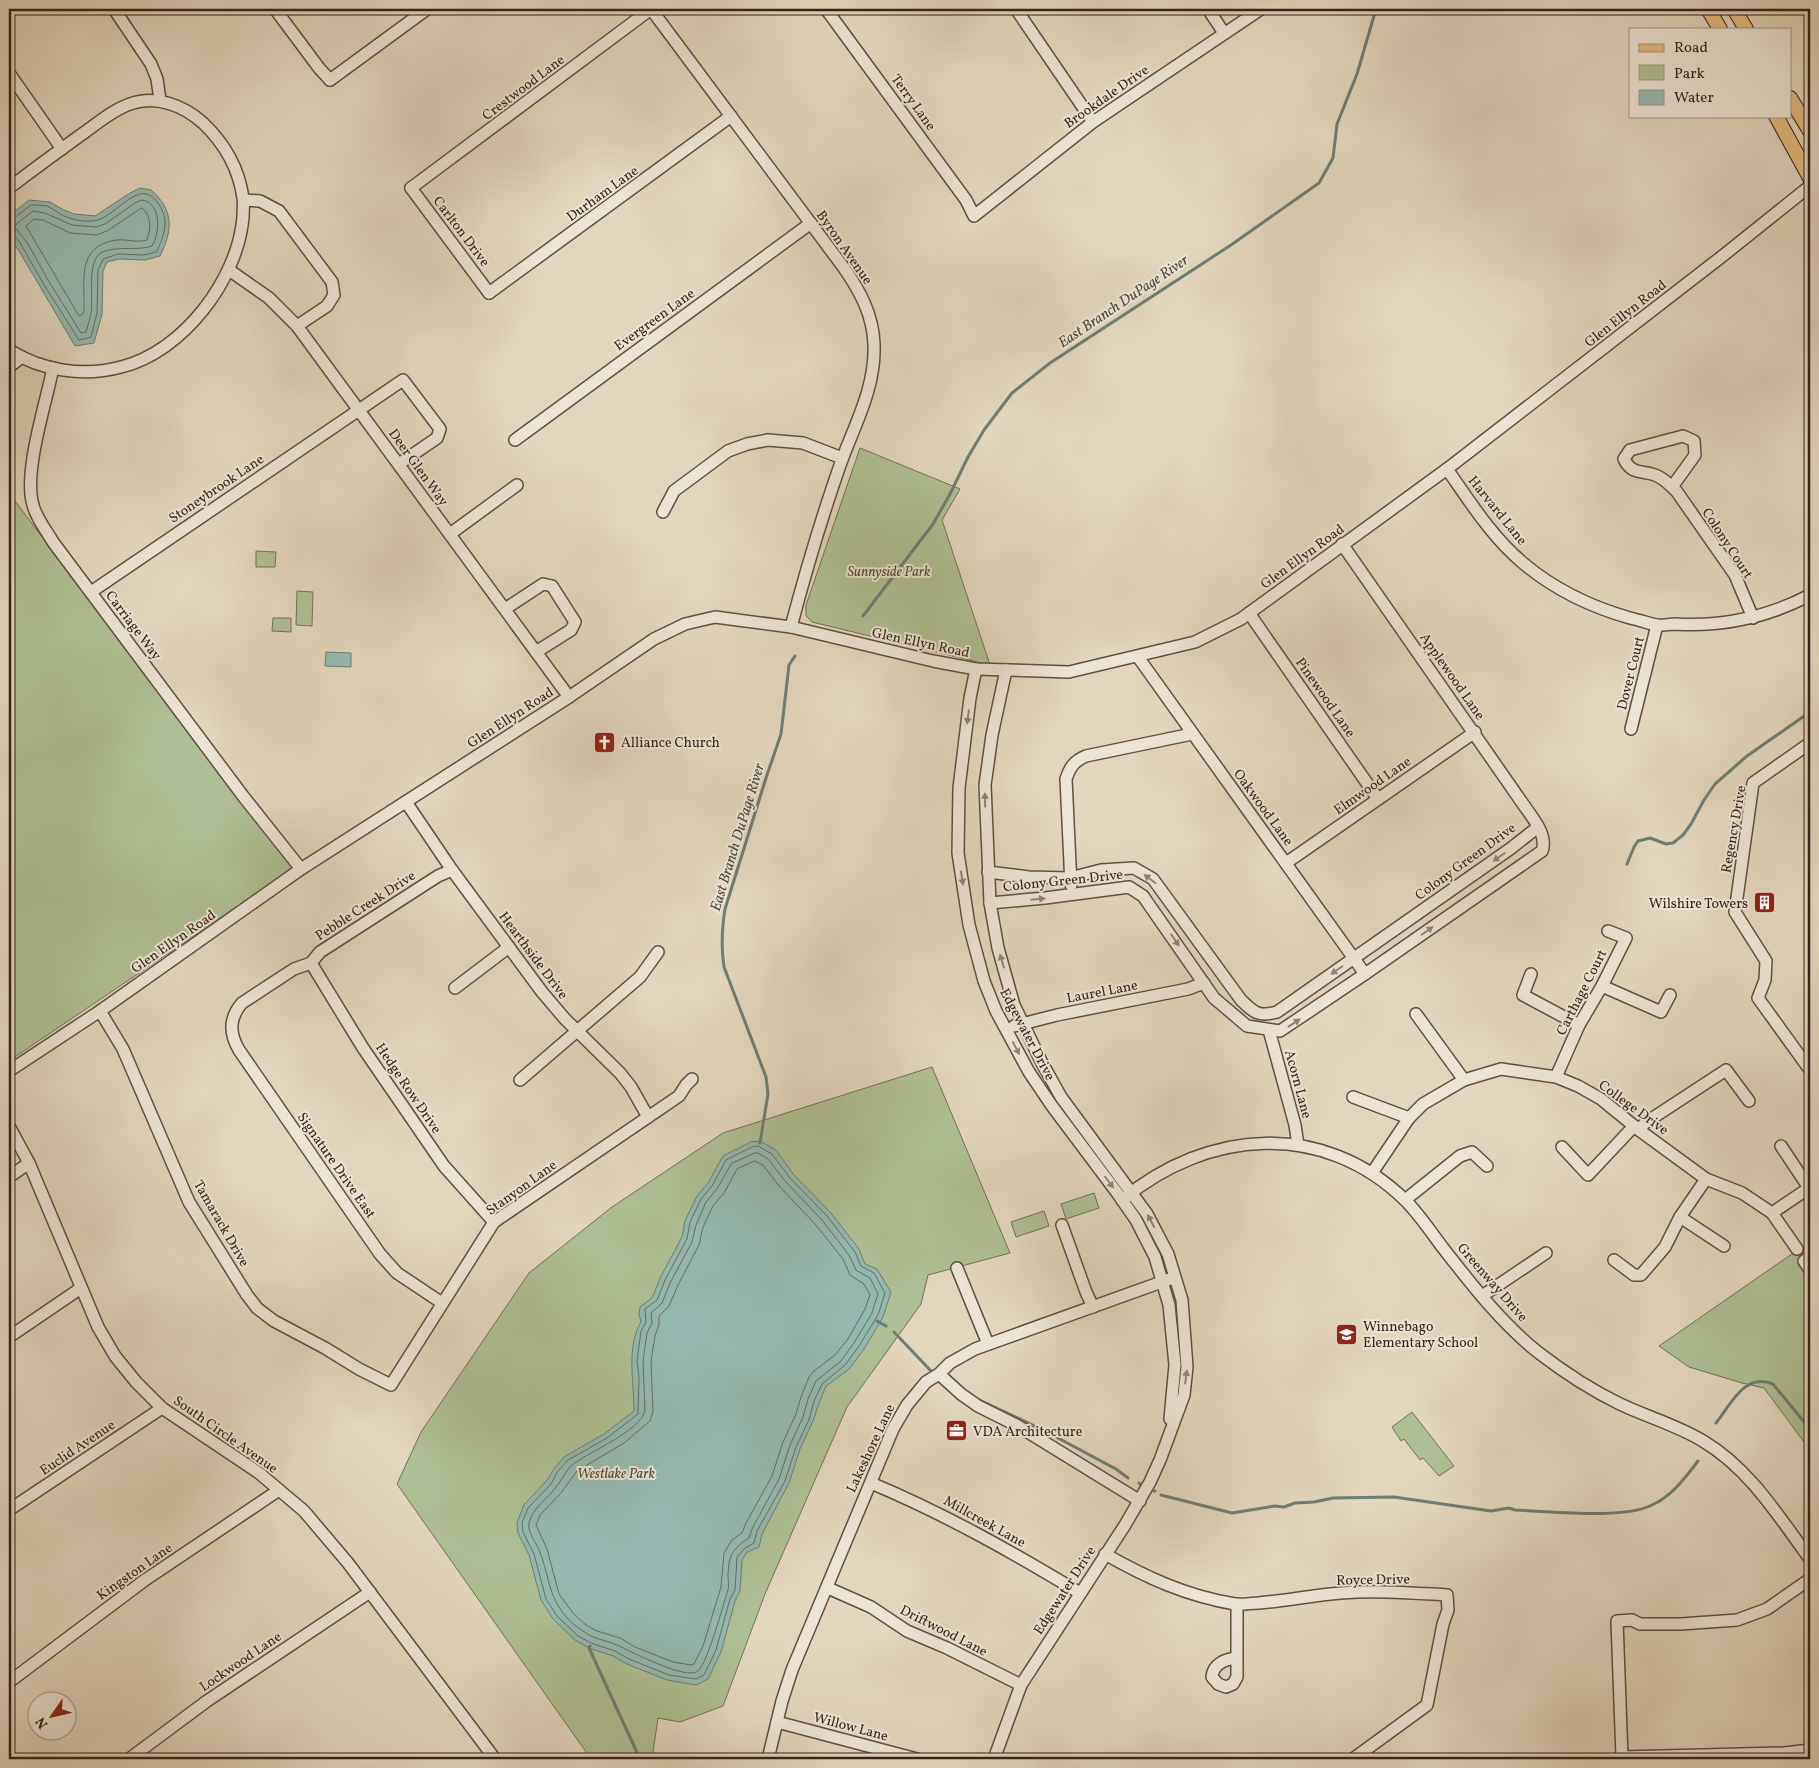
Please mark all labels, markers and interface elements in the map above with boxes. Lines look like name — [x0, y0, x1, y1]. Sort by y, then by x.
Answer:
legend — [1629, 28, 1792, 118]
text: Road — [1674, 38, 1708, 59]
street label: Crestwood Lane — [479, 51, 569, 125]
street label: Brookdale Drive — [1061, 61, 1153, 134]
text: Park — [1674, 64, 1705, 85]
street label: Terry Lane — [886, 71, 940, 135]
text: Water — [1674, 88, 1714, 109]
street label: Durham Lane — [563, 162, 643, 227]
street label: Carlton Drive — [428, 193, 494, 271]
street label: Byron Avenue — [811, 207, 877, 289]
water label: East Branch DuPage River — [1054, 250, 1194, 354]
street label: Glen Ellyn Road — [1581, 276, 1671, 352]
street label: Evergreen Lane — [611, 284, 699, 356]
street label: Deer Glen Way — [383, 425, 453, 511]
street label: Stoneybrook Lane — [166, 450, 268, 528]
street label: Harvard Lane — [1463, 472, 1531, 550]
street label: Colony Court — [1697, 505, 1757, 583]
street label: Glen Ellyn Road — [1257, 520, 1349, 594]
park label: Sunnyside Park — [847, 563, 931, 582]
street label: Carriage Way — [100, 587, 165, 665]
street label: Glen Ellyn Road — [870, 624, 971, 663]
street label: Applewood Lane — [1415, 630, 1489, 724]
street label: Dover Court — [1613, 634, 1650, 712]
street label: Pinewood Lane — [1290, 654, 1360, 742]
street label: Glen Ellyn Road — [464, 683, 558, 753]
one-way arrow — [964, 709, 972, 725]
church icon: Alliance Church — [593, 730, 617, 754]
place label: Alliance Church — [621, 734, 720, 753]
street label: Elmwood Lane — [1330, 752, 1416, 820]
water label: East Branch DuPage River — [706, 761, 771, 914]
street label: Oakwood Lane — [1228, 766, 1297, 851]
street label: Regency Drive — [1717, 784, 1752, 874]
one-way arrow — [981, 792, 989, 808]
street label: Colony Green Drive — [1412, 819, 1521, 905]
one-way arrow — [1493, 852, 1506, 862]
street label: Pebble Creek Drive — [312, 866, 420, 946]
street label: Colony Green Drive — [1002, 866, 1124, 897]
one-way arrow — [958, 871, 966, 887]
one-way arrow — [1144, 873, 1157, 884]
building icon: Wilshire Towers — [1752, 891, 1776, 915]
one-way arrow — [1031, 895, 1047, 903]
place label: Wilshire Towers — [1649, 895, 1748, 914]
street label: Glen Ellyn Road — [128, 906, 220, 979]
street label: Hearthside Drive — [494, 908, 572, 1004]
one-way arrow — [1421, 926, 1434, 936]
one-way arrow — [1170, 933, 1180, 947]
street label: Carthage Court — [1553, 946, 1612, 1039]
one-way arrow — [997, 953, 1005, 968]
one-way arrow — [1330, 965, 1344, 975]
street label: Laurel Lane — [1065, 976, 1140, 1009]
street label: Edgewater Drive — [994, 985, 1059, 1084]
one-way arrow — [1287, 1018, 1300, 1027]
street label: Hedge Row Drive — [370, 1040, 445, 1138]
one-way arrow — [1012, 1041, 1020, 1056]
street label: Acorn Lane — [1279, 1048, 1316, 1121]
street label: College Drive — [1594, 1076, 1672, 1140]
street label: Signature Drive East — [292, 1109, 380, 1223]
street label: Stanyon Lane — [483, 1156, 561, 1220]
one-way arrow — [1103, 1175, 1114, 1188]
street label: Tamarack Drive — [188, 1177, 253, 1271]
one-way arrow — [1146, 1215, 1155, 1228]
street label: Greenway Drive — [1452, 1240, 1532, 1327]
place label: Winnebago Elementary School — [1363, 1318, 1478, 1353]
school or university icon: Winnebago Elementary School — [1335, 1322, 1359, 1346]
one-way arrow — [1182, 1369, 1190, 1385]
street label: South Circle Avenue — [169, 1392, 282, 1479]
street label: Lakeshore Lane — [843, 1401, 900, 1496]
street label: Euclid Avenue — [36, 1416, 120, 1480]
office icon: VDA Architecture — [945, 1419, 969, 1443]
place label: VDA Architecture — [973, 1423, 1083, 1442]
park label: Westlake Park — [577, 1465, 655, 1484]
street label: Millcreek Lane — [940, 1492, 1029, 1553]
street label: Kingston Lane — [93, 1539, 177, 1605]
street label: Edgewater Drive — [1030, 1543, 1101, 1639]
street label: Royce Drive — [1336, 1570, 1411, 1591]
street label: Driftwood Lane — [896, 1601, 991, 1662]
street label: Lockwood Lane — [196, 1628, 286, 1697]
north arrow — [28, 1690, 78, 1740]
street label: Willow Lane — [811, 1708, 890, 1747]
text: N — [32, 1713, 53, 1732]

